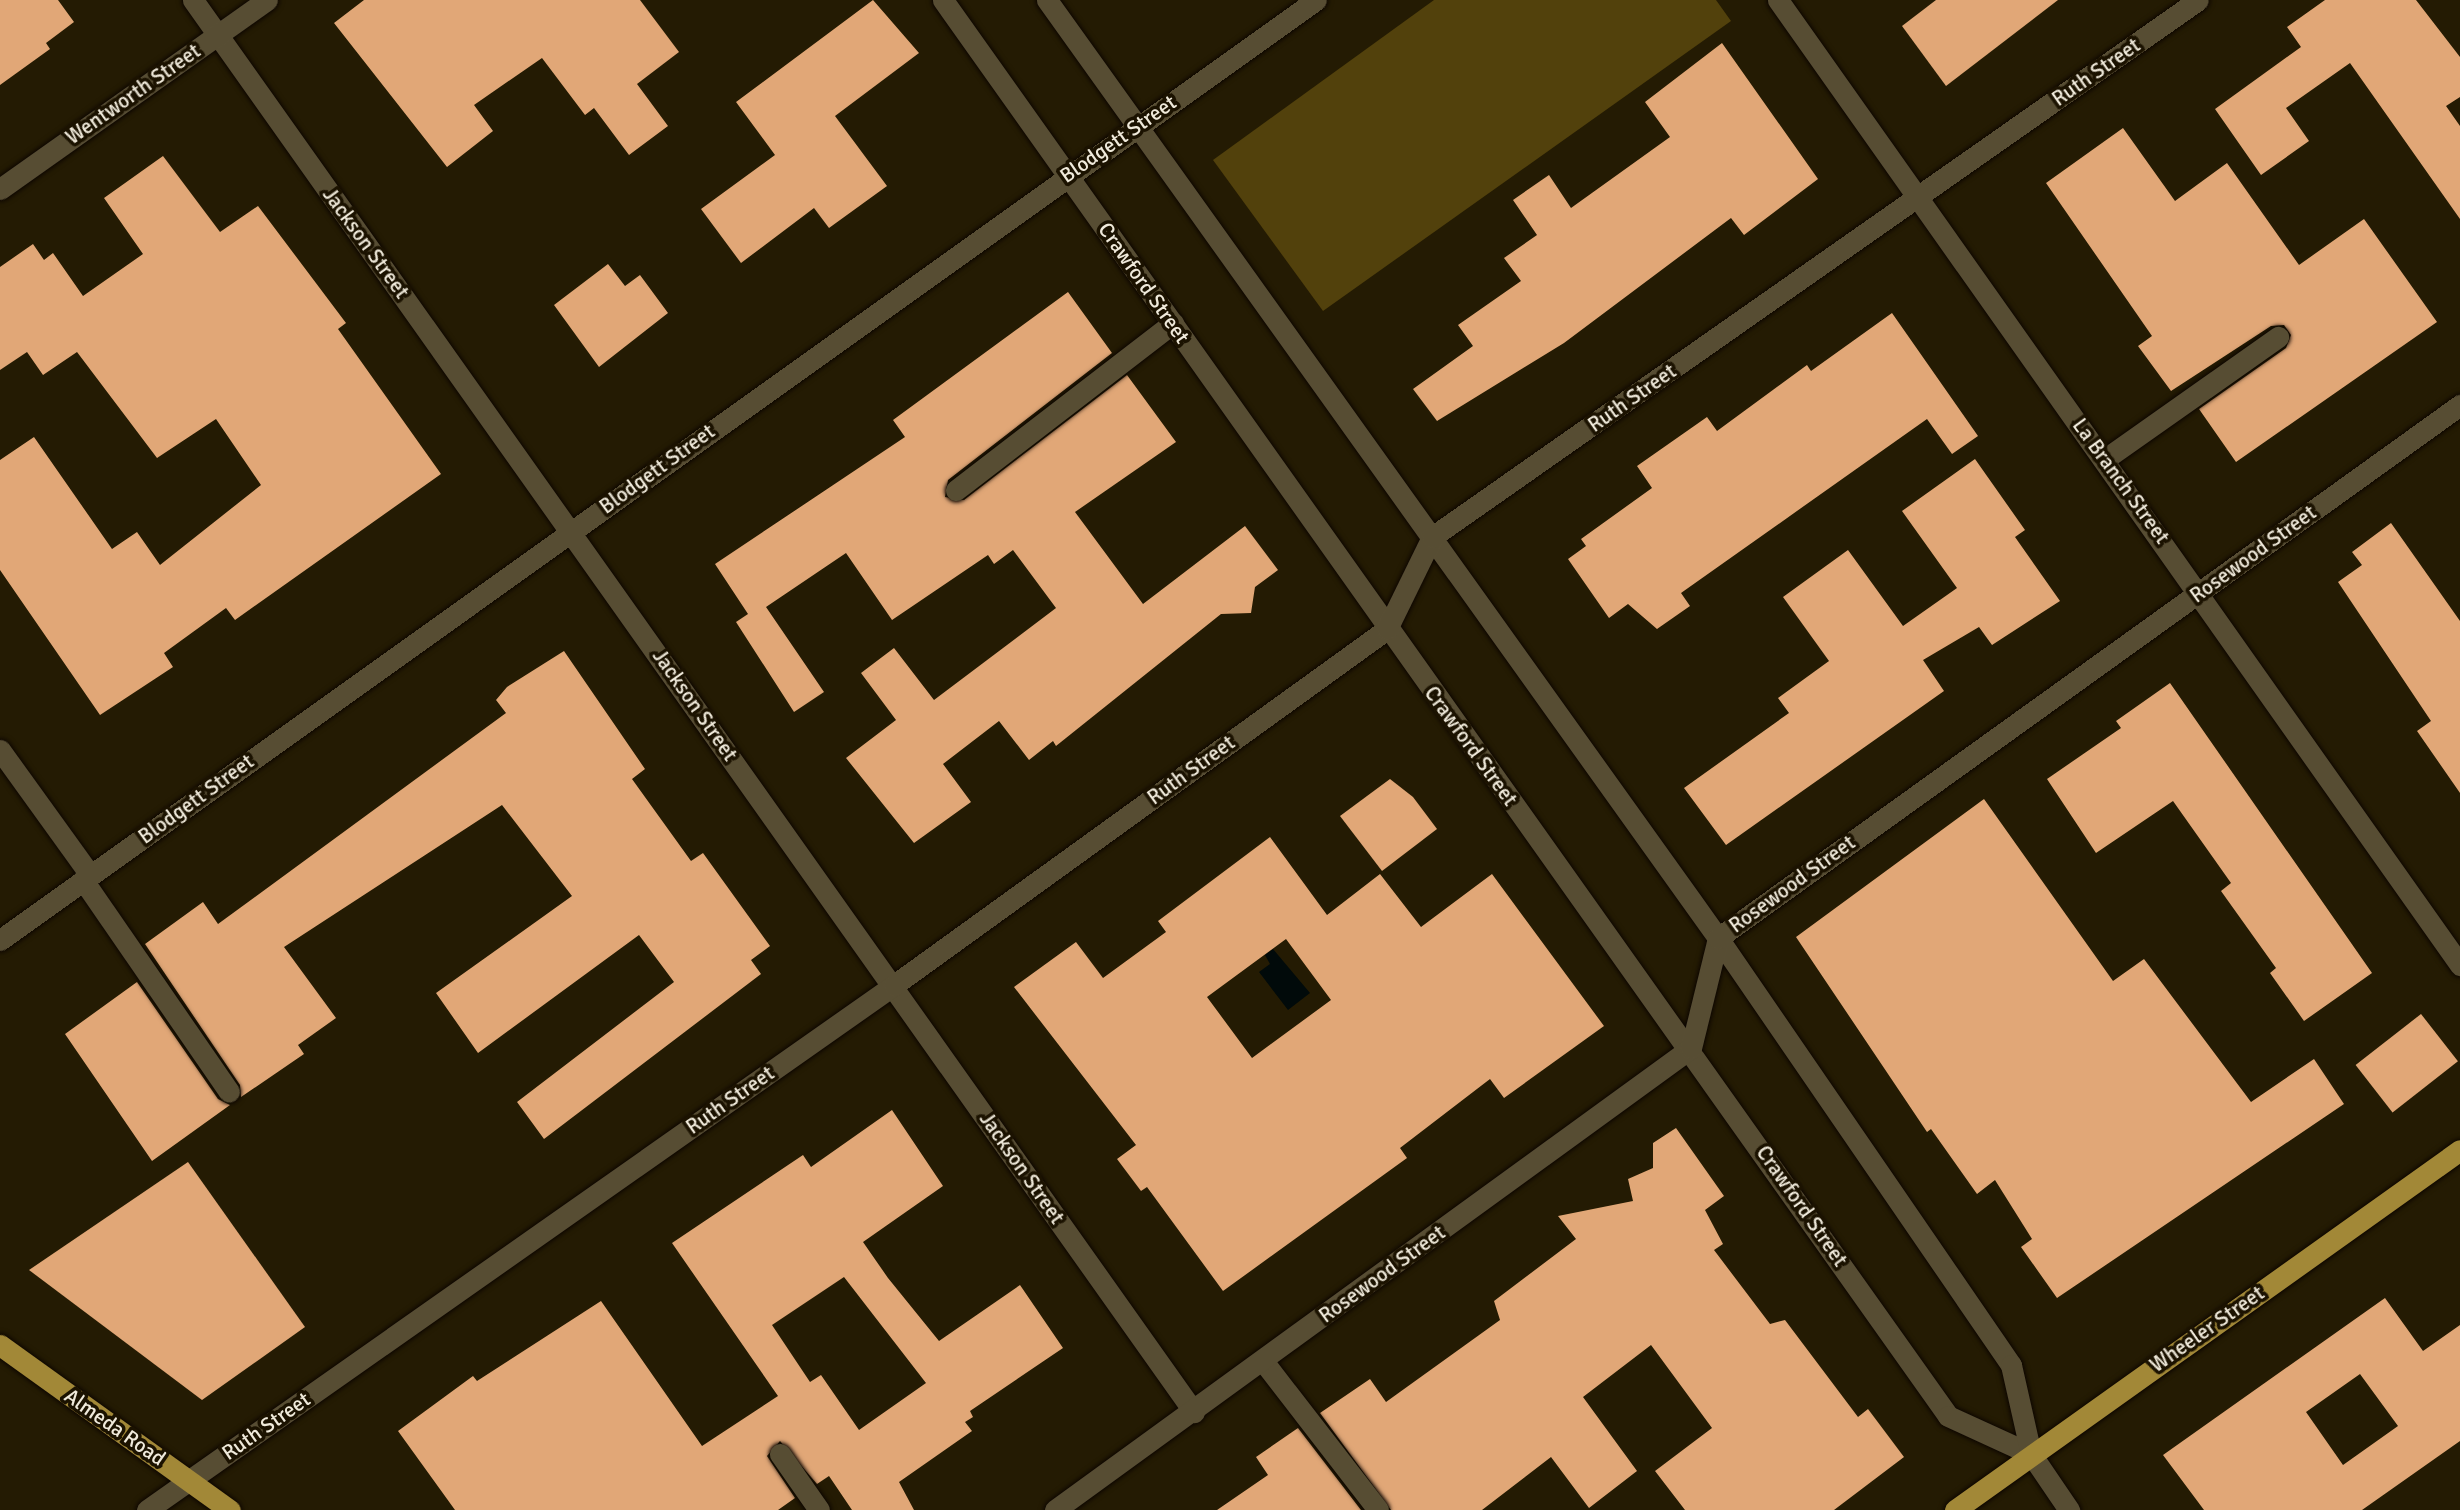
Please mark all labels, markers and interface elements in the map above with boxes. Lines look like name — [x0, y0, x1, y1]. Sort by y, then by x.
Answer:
street label: Ruth Street — [2047, 32, 2145, 112]
street label: Wentworth Street — [61, 38, 205, 150]
street label: Blodgett Street — [1055, 90, 1181, 188]
street label: Jackson Street — [317, 183, 415, 303]
street label: Crawford Street — [1093, 218, 1195, 348]
street label: Ruth Street — [1583, 358, 1681, 438]
street label: La Branch Street — [2067, 413, 2175, 549]
street label: Blodgett Street — [594, 419, 720, 519]
street label: Rosewood Street — [2185, 500, 2321, 608]
street label: Jackson Street — [647, 644, 743, 766]
street label: Crawford Street — [1419, 681, 1523, 811]
street label: Ruth Street — [1142, 730, 1240, 810]
street label: Blodgett Street — [133, 749, 259, 849]
street label: Rosewood Street — [1724, 830, 1860, 938]
street label: Ruth Street — [681, 1060, 779, 1140]
street label: Jackson Street — [974, 1107, 1070, 1229]
street label: Crawford Street — [1751, 1141, 1853, 1271]
street label: Rosewood Street — [1314, 1220, 1450, 1328]
street label: Wheeler Street — [2145, 1280, 2269, 1378]
street label: Almeda Road — [60, 1383, 170, 1471]
street label: Ruth Street — [217, 1386, 315, 1466]

